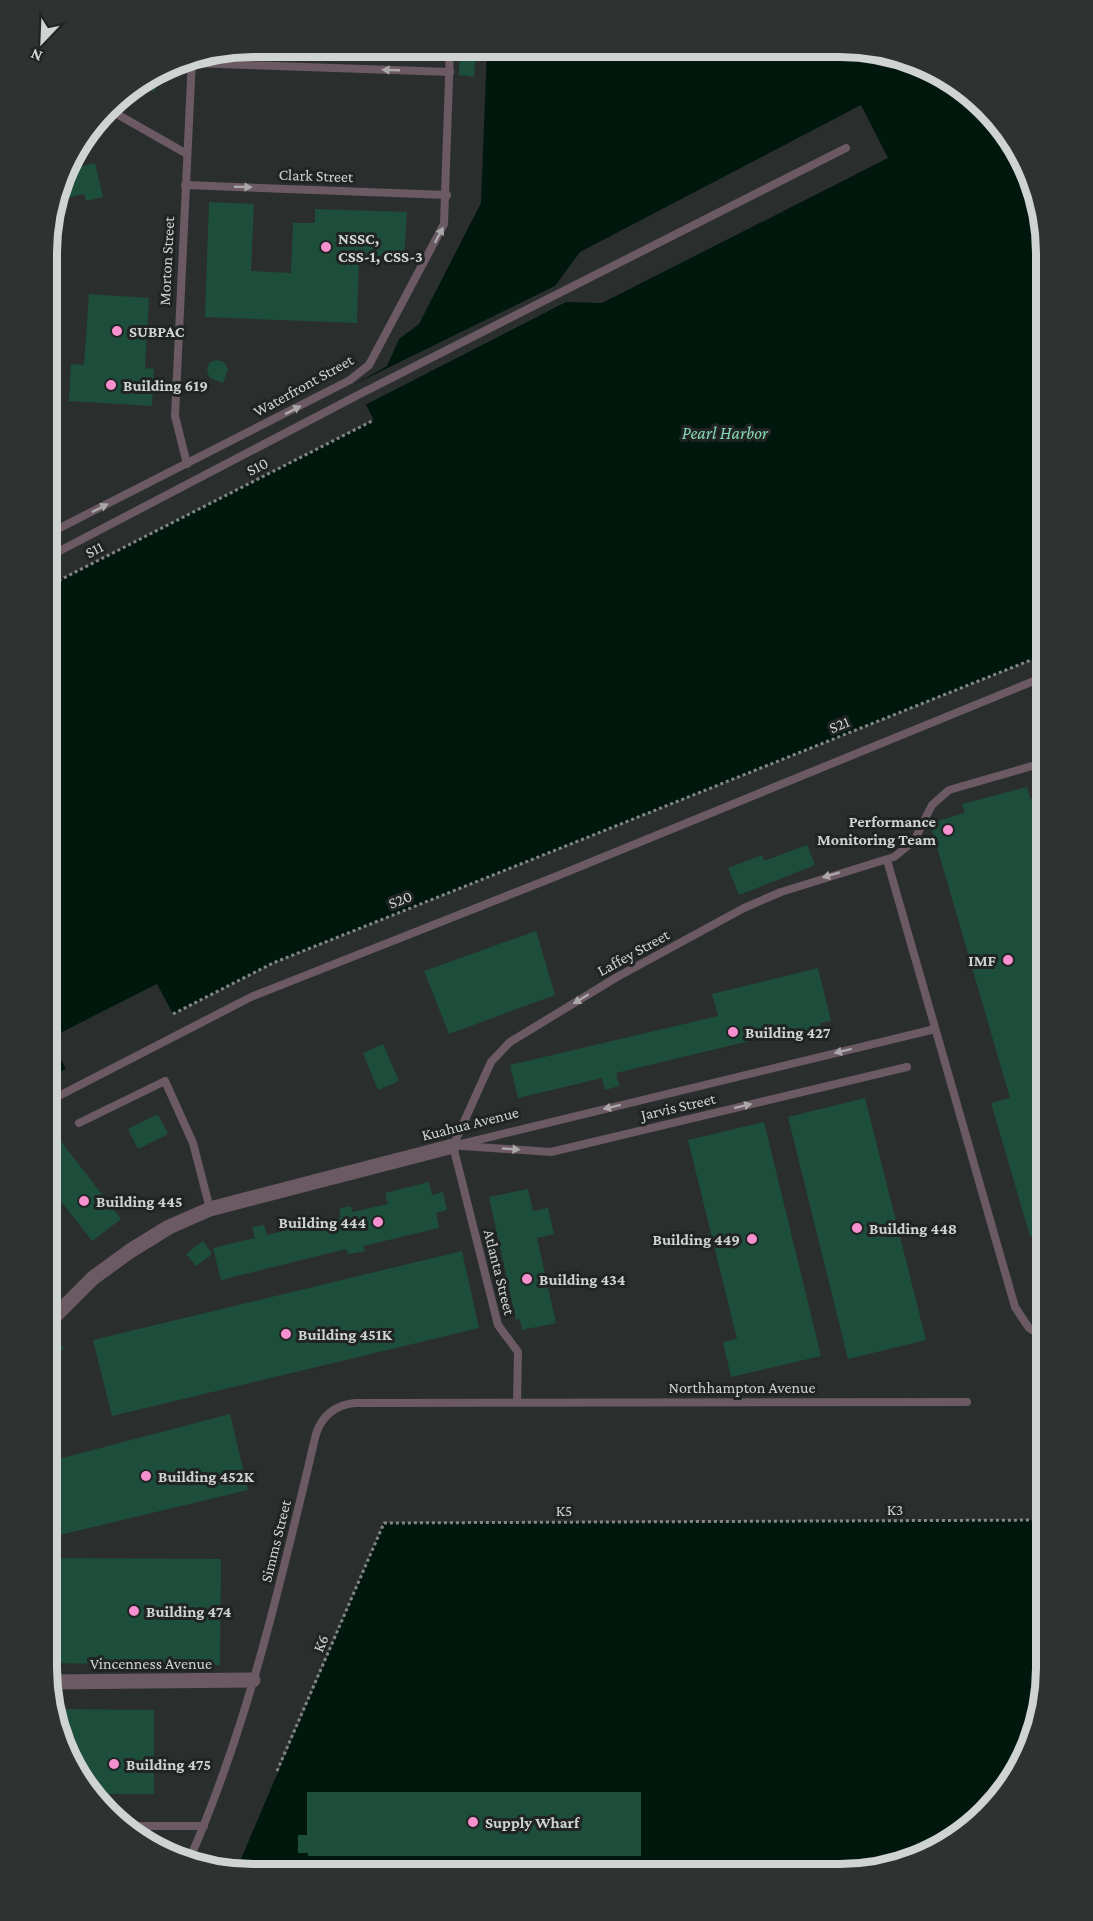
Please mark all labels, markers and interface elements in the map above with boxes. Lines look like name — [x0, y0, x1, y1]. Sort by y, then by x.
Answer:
north arrow — [12, 12, 72, 72]
text: N — [28, 45, 45, 65]
one-way arrow — [382, 65, 401, 74]
street label: Clark Street — [278, 166, 354, 185]
one-way arrow — [234, 183, 253, 192]
street label: Morton Street — [156, 215, 177, 306]
one-way arrow — [434, 226, 444, 243]
place label: NSSC, CSS-1, CSS-3 — [338, 230, 423, 265]
marker: NSSC, CSS-1, CSS-3 — [319, 240, 333, 254]
place label: SUBPAC — [129, 323, 185, 340]
marker: SUBPAC — [110, 324, 124, 338]
street label: Waterfront Street — [250, 351, 357, 420]
place label: Building 619 — [123, 377, 208, 394]
marker: Building 619 — [104, 378, 118, 392]
one-way arrow — [284, 405, 301, 415]
water label: Pearl Harbor — [682, 423, 769, 443]
street label: S10 — [244, 454, 271, 479]
one-way arrow — [92, 503, 109, 513]
street label: S11 — [82, 538, 106, 561]
street label: S21 — [827, 713, 852, 736]
place label: Performance Monitoring Team — [817, 813, 937, 848]
marker: Performance Monitoring Team — [941, 823, 955, 837]
one-way arrow — [822, 871, 840, 880]
street label: S20 — [386, 887, 415, 912]
street label: Laffey Street — [594, 925, 673, 980]
place label: IMF — [968, 952, 997, 969]
marker: IMF — [1001, 953, 1015, 967]
one-way arrow — [573, 993, 589, 1004]
place label: Building 427 — [745, 1024, 831, 1041]
marker: Building 427 — [726, 1025, 740, 1039]
one-way arrow — [833, 1047, 852, 1057]
street label: Jarvis Street — [637, 1089, 718, 1125]
one-way arrow — [734, 1101, 752, 1111]
one-way arrow — [603, 1102, 622, 1112]
street label: Kuahua Avenue — [420, 1103, 520, 1144]
one-way arrow — [502, 1145, 521, 1154]
place label: Building 445 — [96, 1193, 183, 1210]
marker: Building 445 — [77, 1194, 91, 1208]
place label: Building 444 — [279, 1214, 366, 1231]
marker: Building 444 — [371, 1215, 385, 1229]
place label: Building 448 — [869, 1220, 957, 1237]
marker: Building 448 — [850, 1221, 864, 1235]
street label: Atlanta Street — [481, 1228, 519, 1317]
place label: Building 449 — [653, 1231, 740, 1248]
marker: Building 449 — [745, 1232, 759, 1246]
place label: Building 434 — [539, 1271, 626, 1288]
marker: Building 434 — [520, 1272, 534, 1286]
place label: Building 451K — [298, 1326, 393, 1343]
marker: Building 451K — [279, 1327, 293, 1341]
street label: Northhampton Avenue — [668, 1379, 816, 1397]
place label: Building 452K — [158, 1468, 255, 1485]
marker: Building 452K — [139, 1469, 153, 1483]
street label: Simms Street — [257, 1498, 294, 1584]
street label: K3 — [887, 1501, 903, 1518]
street label: K5 — [556, 1502, 572, 1519]
place label: Building 474 — [146, 1603, 232, 1620]
marker: Building 474 — [127, 1604, 141, 1618]
street label: K6 — [309, 1632, 332, 1654]
street label: Vincenness Avenue — [90, 1655, 212, 1672]
place label: Building 475 — [126, 1756, 211, 1773]
marker: Building 475 — [107, 1757, 121, 1771]
place label: Supply Wharf — [485, 1814, 581, 1831]
marker: Supply Wharf — [466, 1815, 480, 1829]

